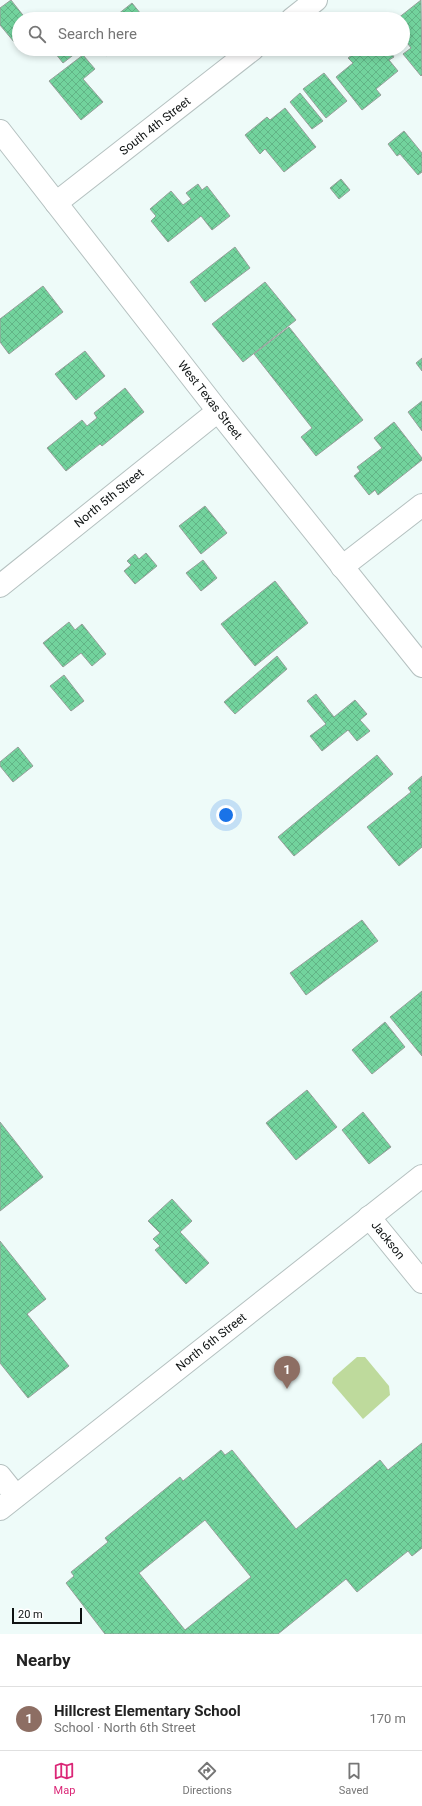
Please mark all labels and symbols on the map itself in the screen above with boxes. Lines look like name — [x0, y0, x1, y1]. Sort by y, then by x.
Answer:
street label: South 4th Street — [117, 94, 193, 158]
street label: West Texas Street — [175, 358, 245, 442]
street label: North 5th Street — [71, 466, 147, 530]
your location — [216, 805, 236, 825]
street label: Jackson — [368, 1218, 408, 1262]
street label: North 6th Street — [173, 1310, 249, 1374]
pin: 1 — [274, 1356, 300, 1389]
scale bar — [12, 1606, 82, 1625]

